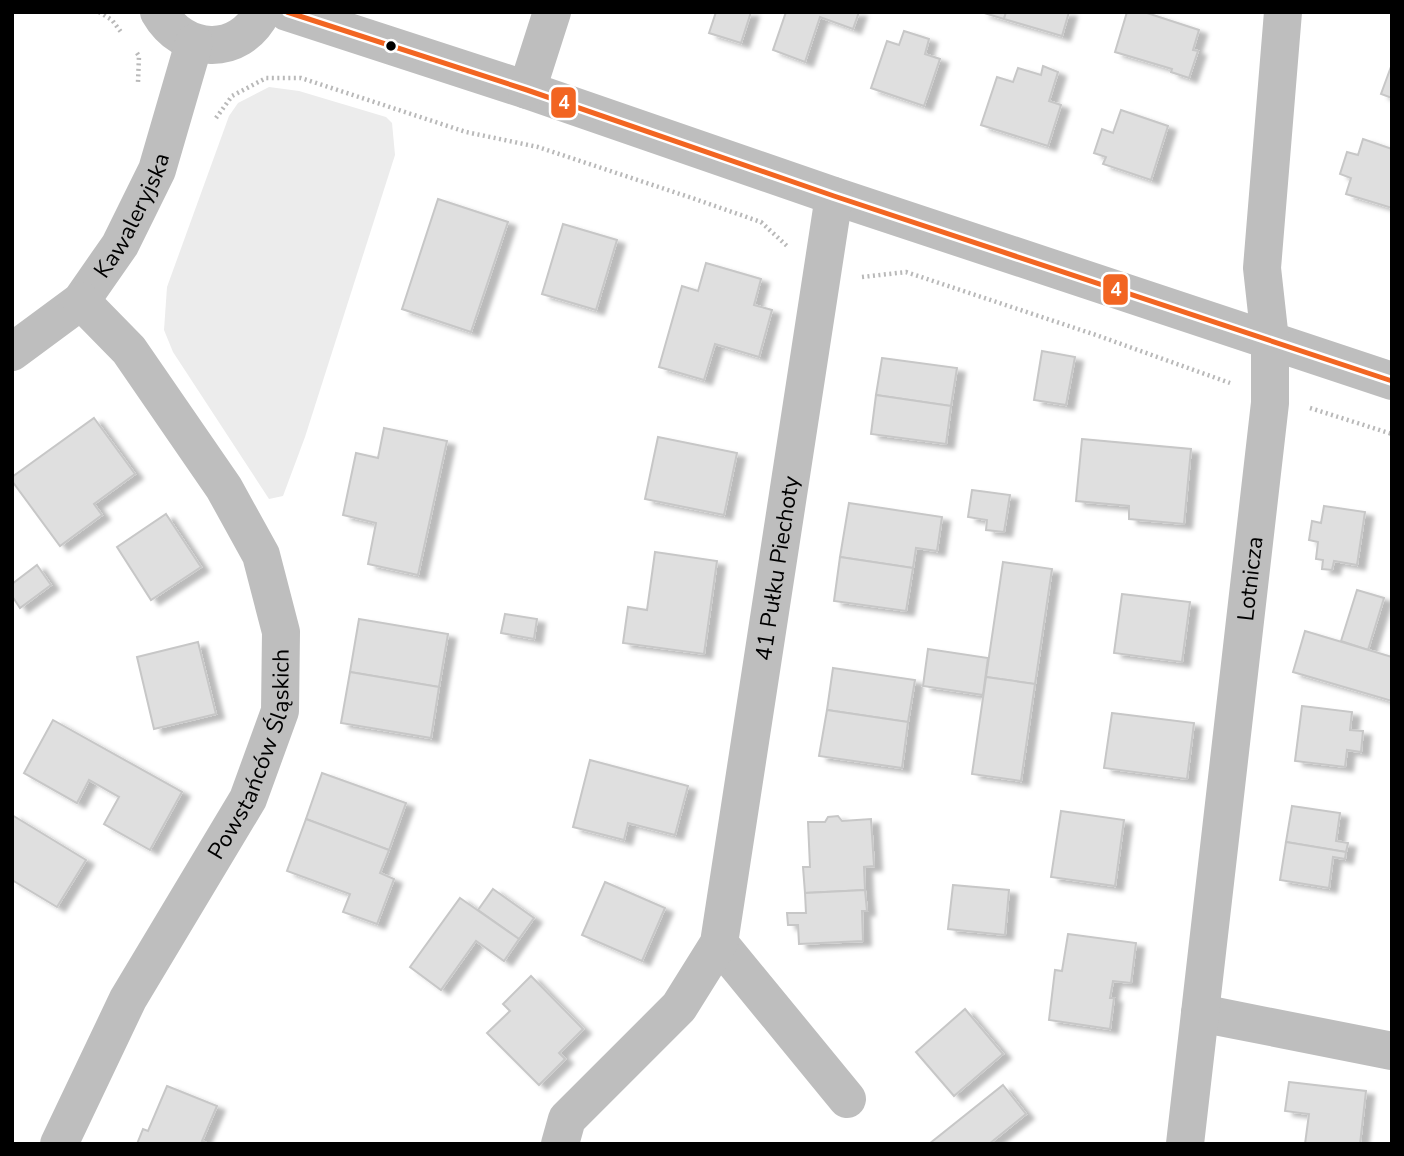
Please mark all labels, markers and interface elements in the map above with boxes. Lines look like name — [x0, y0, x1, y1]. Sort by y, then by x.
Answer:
unlabelled marker — [384, 39, 398, 53]
line badge: 4 — [550, 86, 577, 119]
text: 4 — [558, 90, 570, 116]
street label: Kawaleryjska — [86, 149, 177, 284]
line badge: 4 — [1102, 273, 1129, 306]
text: 4 — [1110, 277, 1122, 303]
street label: 41 Pułku Piechoty — [747, 473, 806, 663]
street label: Lotnicza — [1230, 535, 1270, 623]
street label: Powstańców Śląskich — [200, 649, 296, 865]

